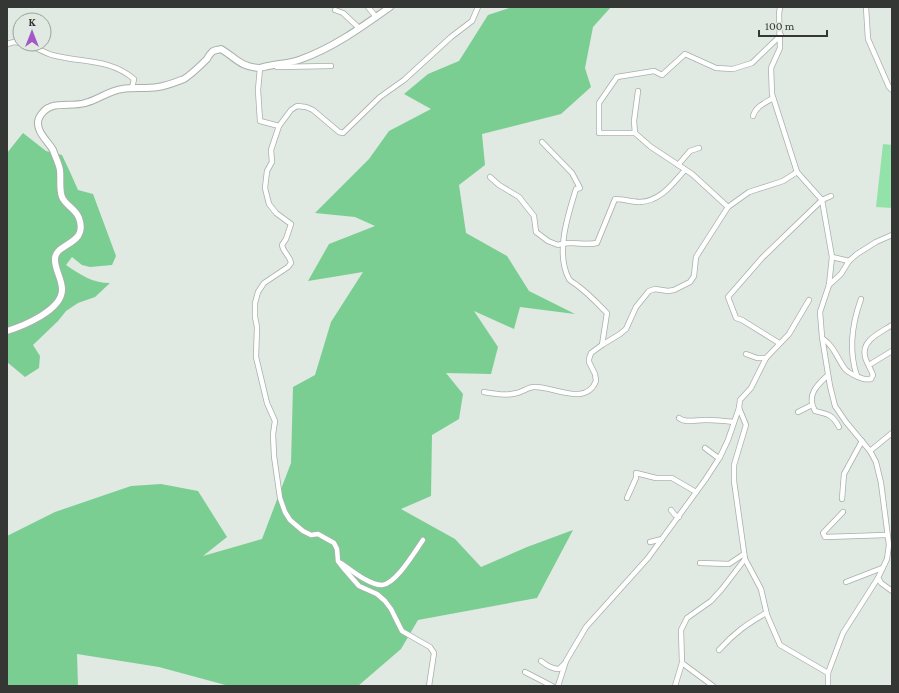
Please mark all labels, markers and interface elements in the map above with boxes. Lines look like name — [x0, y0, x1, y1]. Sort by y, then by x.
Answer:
north arrow — [12, 12, 52, 52]
scale bar — [759, 12, 827, 38]
text: K — [28, 16, 36, 28]
text: 100 m — [765, 19, 795, 33]

